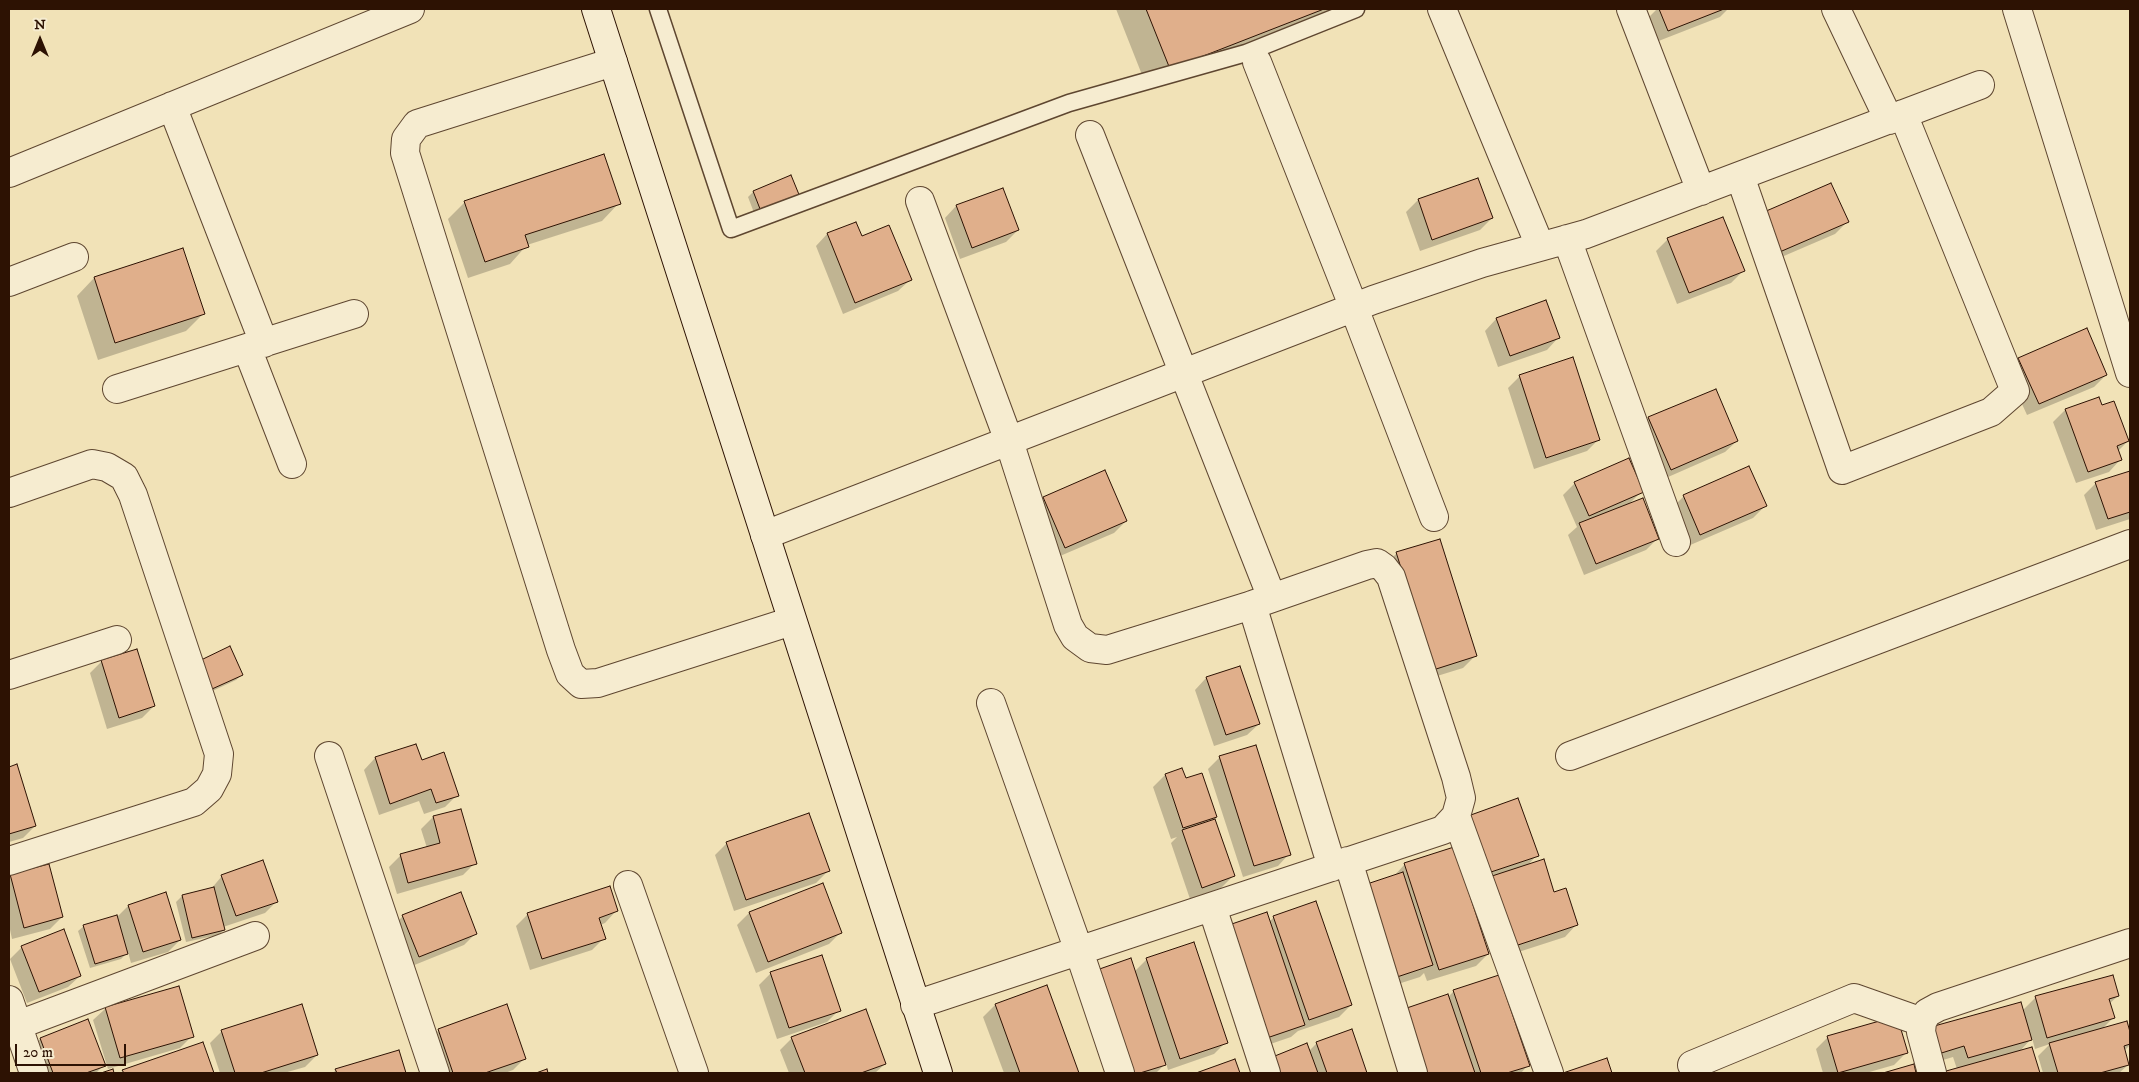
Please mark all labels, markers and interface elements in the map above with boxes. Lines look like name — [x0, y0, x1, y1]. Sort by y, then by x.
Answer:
north arrow — [15, 15, 65, 65]
text: N — [34, 16, 46, 34]
scale bar — [18, 1034, 129, 1066]
text: 20 m — [23, 1043, 53, 1062]

